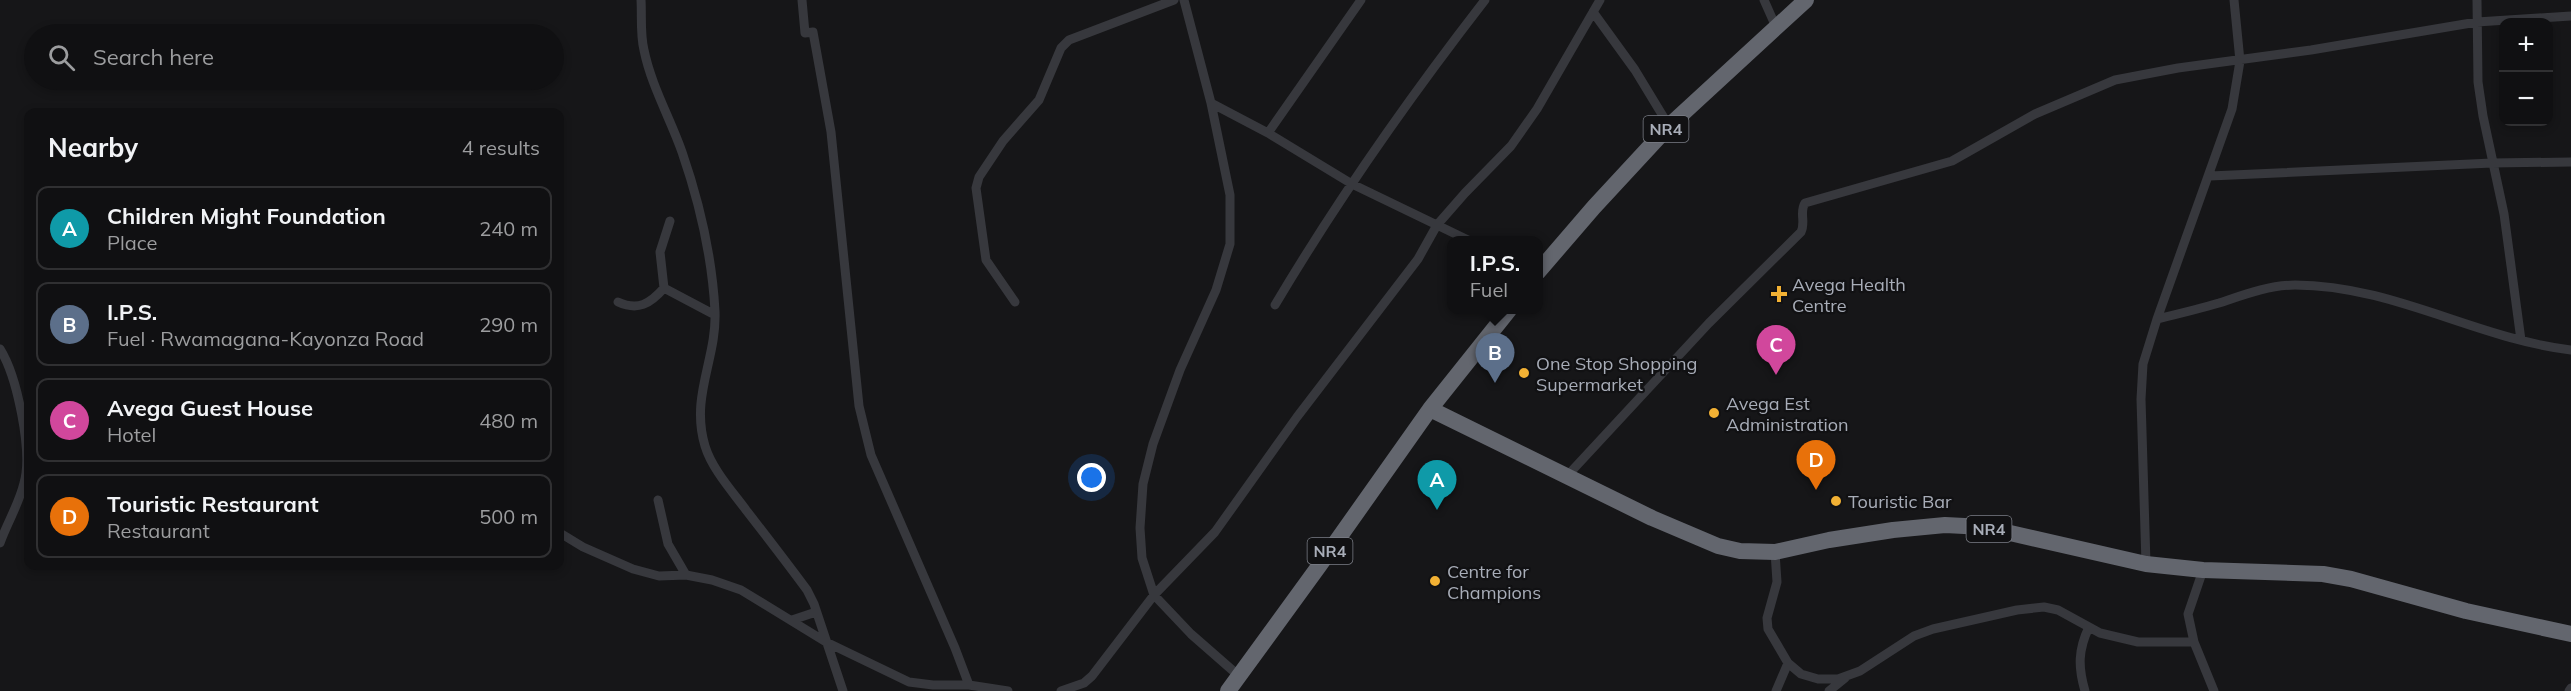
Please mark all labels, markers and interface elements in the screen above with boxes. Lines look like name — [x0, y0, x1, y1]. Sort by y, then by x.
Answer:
map controls — [2499, 18, 2553, 126]
button: + — [2499, 18, 2553, 72]
search box — [24, 24, 564, 90]
icon: search — [45, 41, 78, 74]
text: Search here — [93, 43, 214, 71]
button: − — [2499, 72, 2553, 126]
road number: NR4 — [1644, 116, 1688, 142]
text: Nearby — [48, 131, 138, 164]
text: 4 results — [462, 135, 540, 160]
text: Children Might Foundation — [107, 202, 386, 230]
text: A — [62, 216, 77, 241]
text: 240 m — [479, 216, 538, 241]
text: Place — [107, 230, 157, 255]
popup — [1447, 236, 1543, 314]
text: I.P.S. — [1470, 249, 1520, 277]
place label: Avega Health Centre — [1792, 273, 1906, 317]
text: Fuel — [1470, 277, 1508, 302]
marker: Avega Health Centre — [1770, 285, 1788, 303]
text: I.P.S. — [107, 298, 157, 326]
text: B — [63, 312, 76, 337]
text: 290 m — [479, 312, 538, 337]
text: Fuel · Rwamagana-Kayonza Road — [107, 326, 424, 351]
pin: C — [1756, 326, 1796, 375]
pin: B — [1476, 334, 1514, 383]
place label: One Stop Shopping Supermarket — [1536, 352, 1697, 396]
marker: One Stop Shopping Supermarket — [1517, 366, 1531, 380]
place label: Avega Est Administration — [1726, 392, 1849, 436]
text: Avega Guest House — [107, 394, 313, 422]
marker: Avega Est Administration — [1707, 406, 1721, 420]
text: C — [63, 408, 76, 433]
text: 480 m — [479, 408, 538, 433]
text: Hotel — [107, 422, 156, 447]
pin: D — [1796, 440, 1836, 490]
pin: A — [1418, 460, 1456, 510]
your location — [1077, 463, 1106, 492]
text: Touristic Restaurant — [107, 490, 319, 518]
place label: Touristic Bar — [1848, 490, 1952, 513]
marker: Touristic Bar — [1829, 494, 1843, 508]
text: D — [62, 504, 77, 529]
text: 500 m — [479, 504, 538, 529]
road number: NR4 — [1966, 516, 2012, 542]
text: Restaurant — [107, 518, 210, 543]
road number: NR4 — [1308, 538, 1352, 564]
place label: Centre for Champions — [1447, 560, 1541, 604]
marker: Centre for Champions — [1428, 574, 1442, 588]

